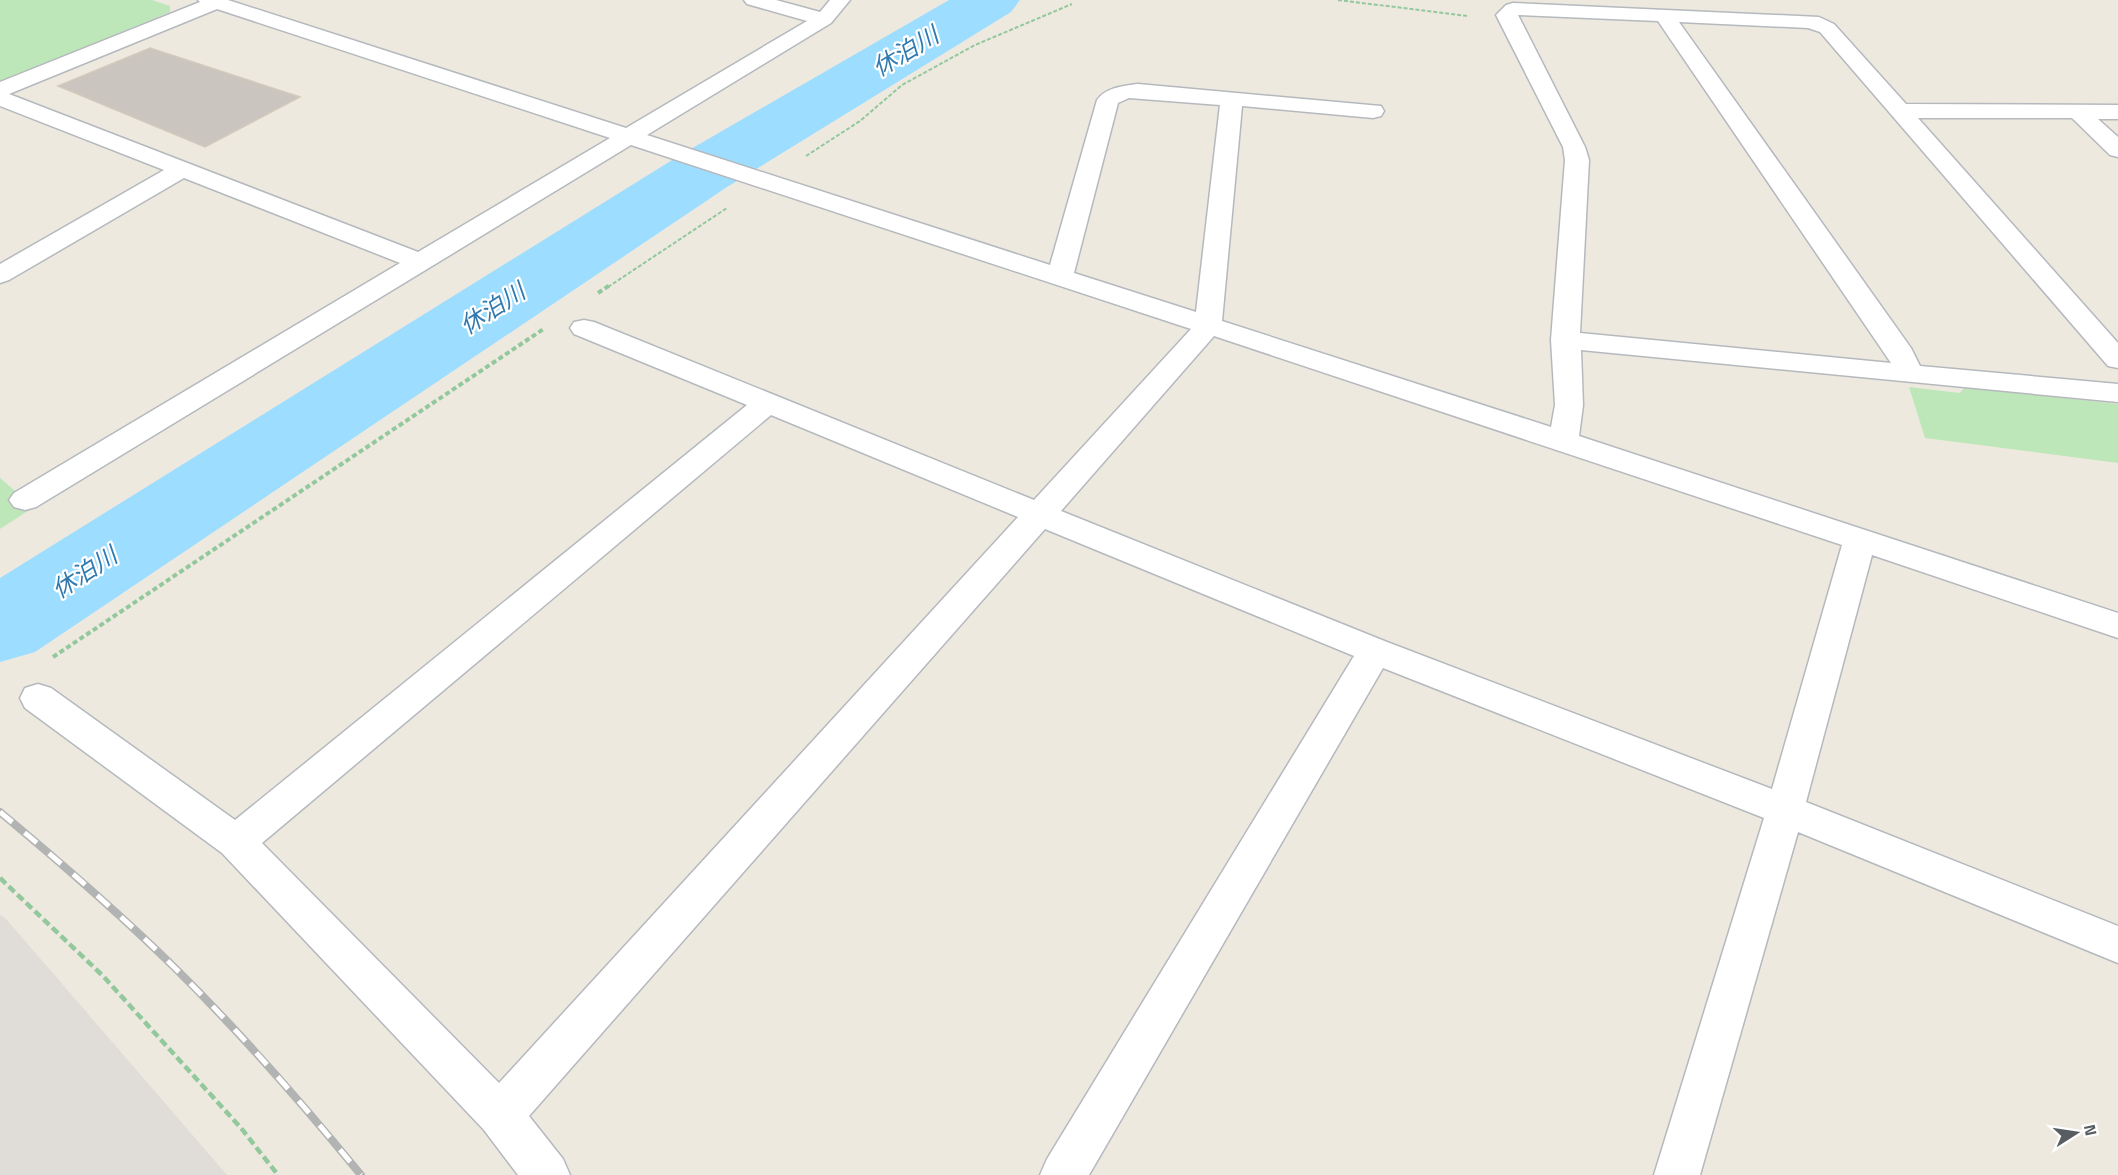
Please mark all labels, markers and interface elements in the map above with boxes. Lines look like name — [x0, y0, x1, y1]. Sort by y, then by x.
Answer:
water label: 休泊川 — [865, 15, 948, 85]
water label: 休泊川 — [452, 272, 535, 343]
water label: 休泊川 — [44, 536, 127, 607]
north arrow — [2046, 1103, 2106, 1163]
text: N — [2078, 1122, 2104, 1138]

